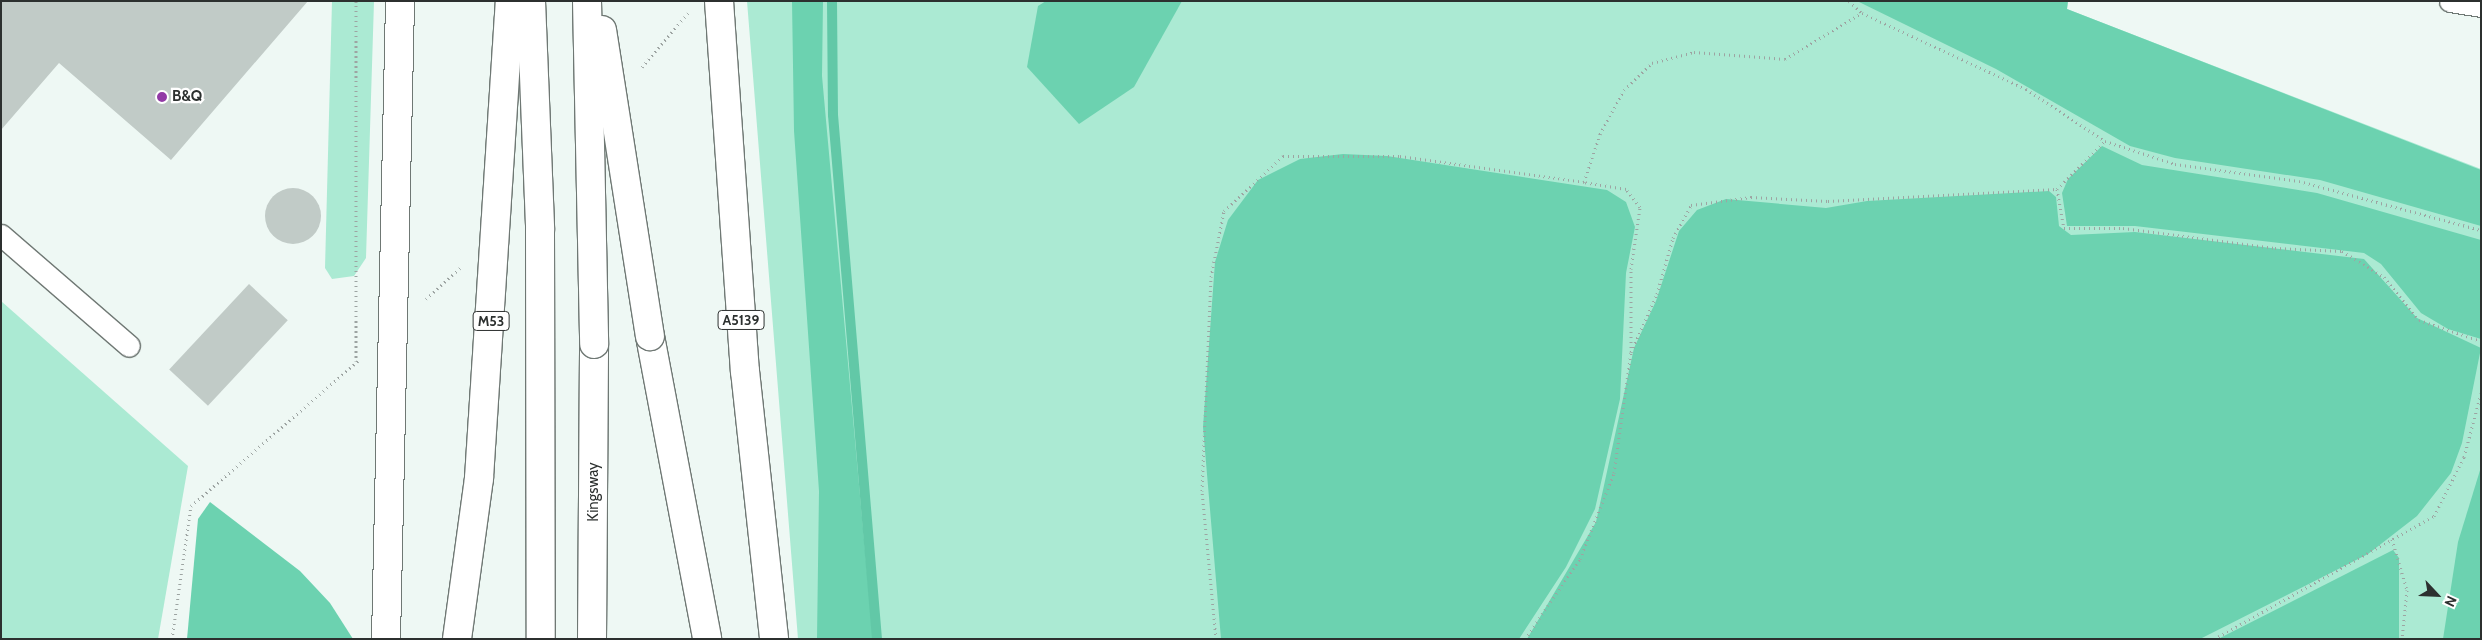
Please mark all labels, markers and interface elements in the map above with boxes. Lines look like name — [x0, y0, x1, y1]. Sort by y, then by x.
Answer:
place label: B&Q — [172, 88, 202, 106]
marker: B&Q — [156, 91, 168, 103]
road number: A5139 — [717, 308, 765, 332]
road number: M53 — [472, 310, 510, 332]
street label: Kingsway — [585, 462, 603, 522]
north arrow — [2412, 570, 2462, 620]
text: N — [2440, 593, 2461, 610]

